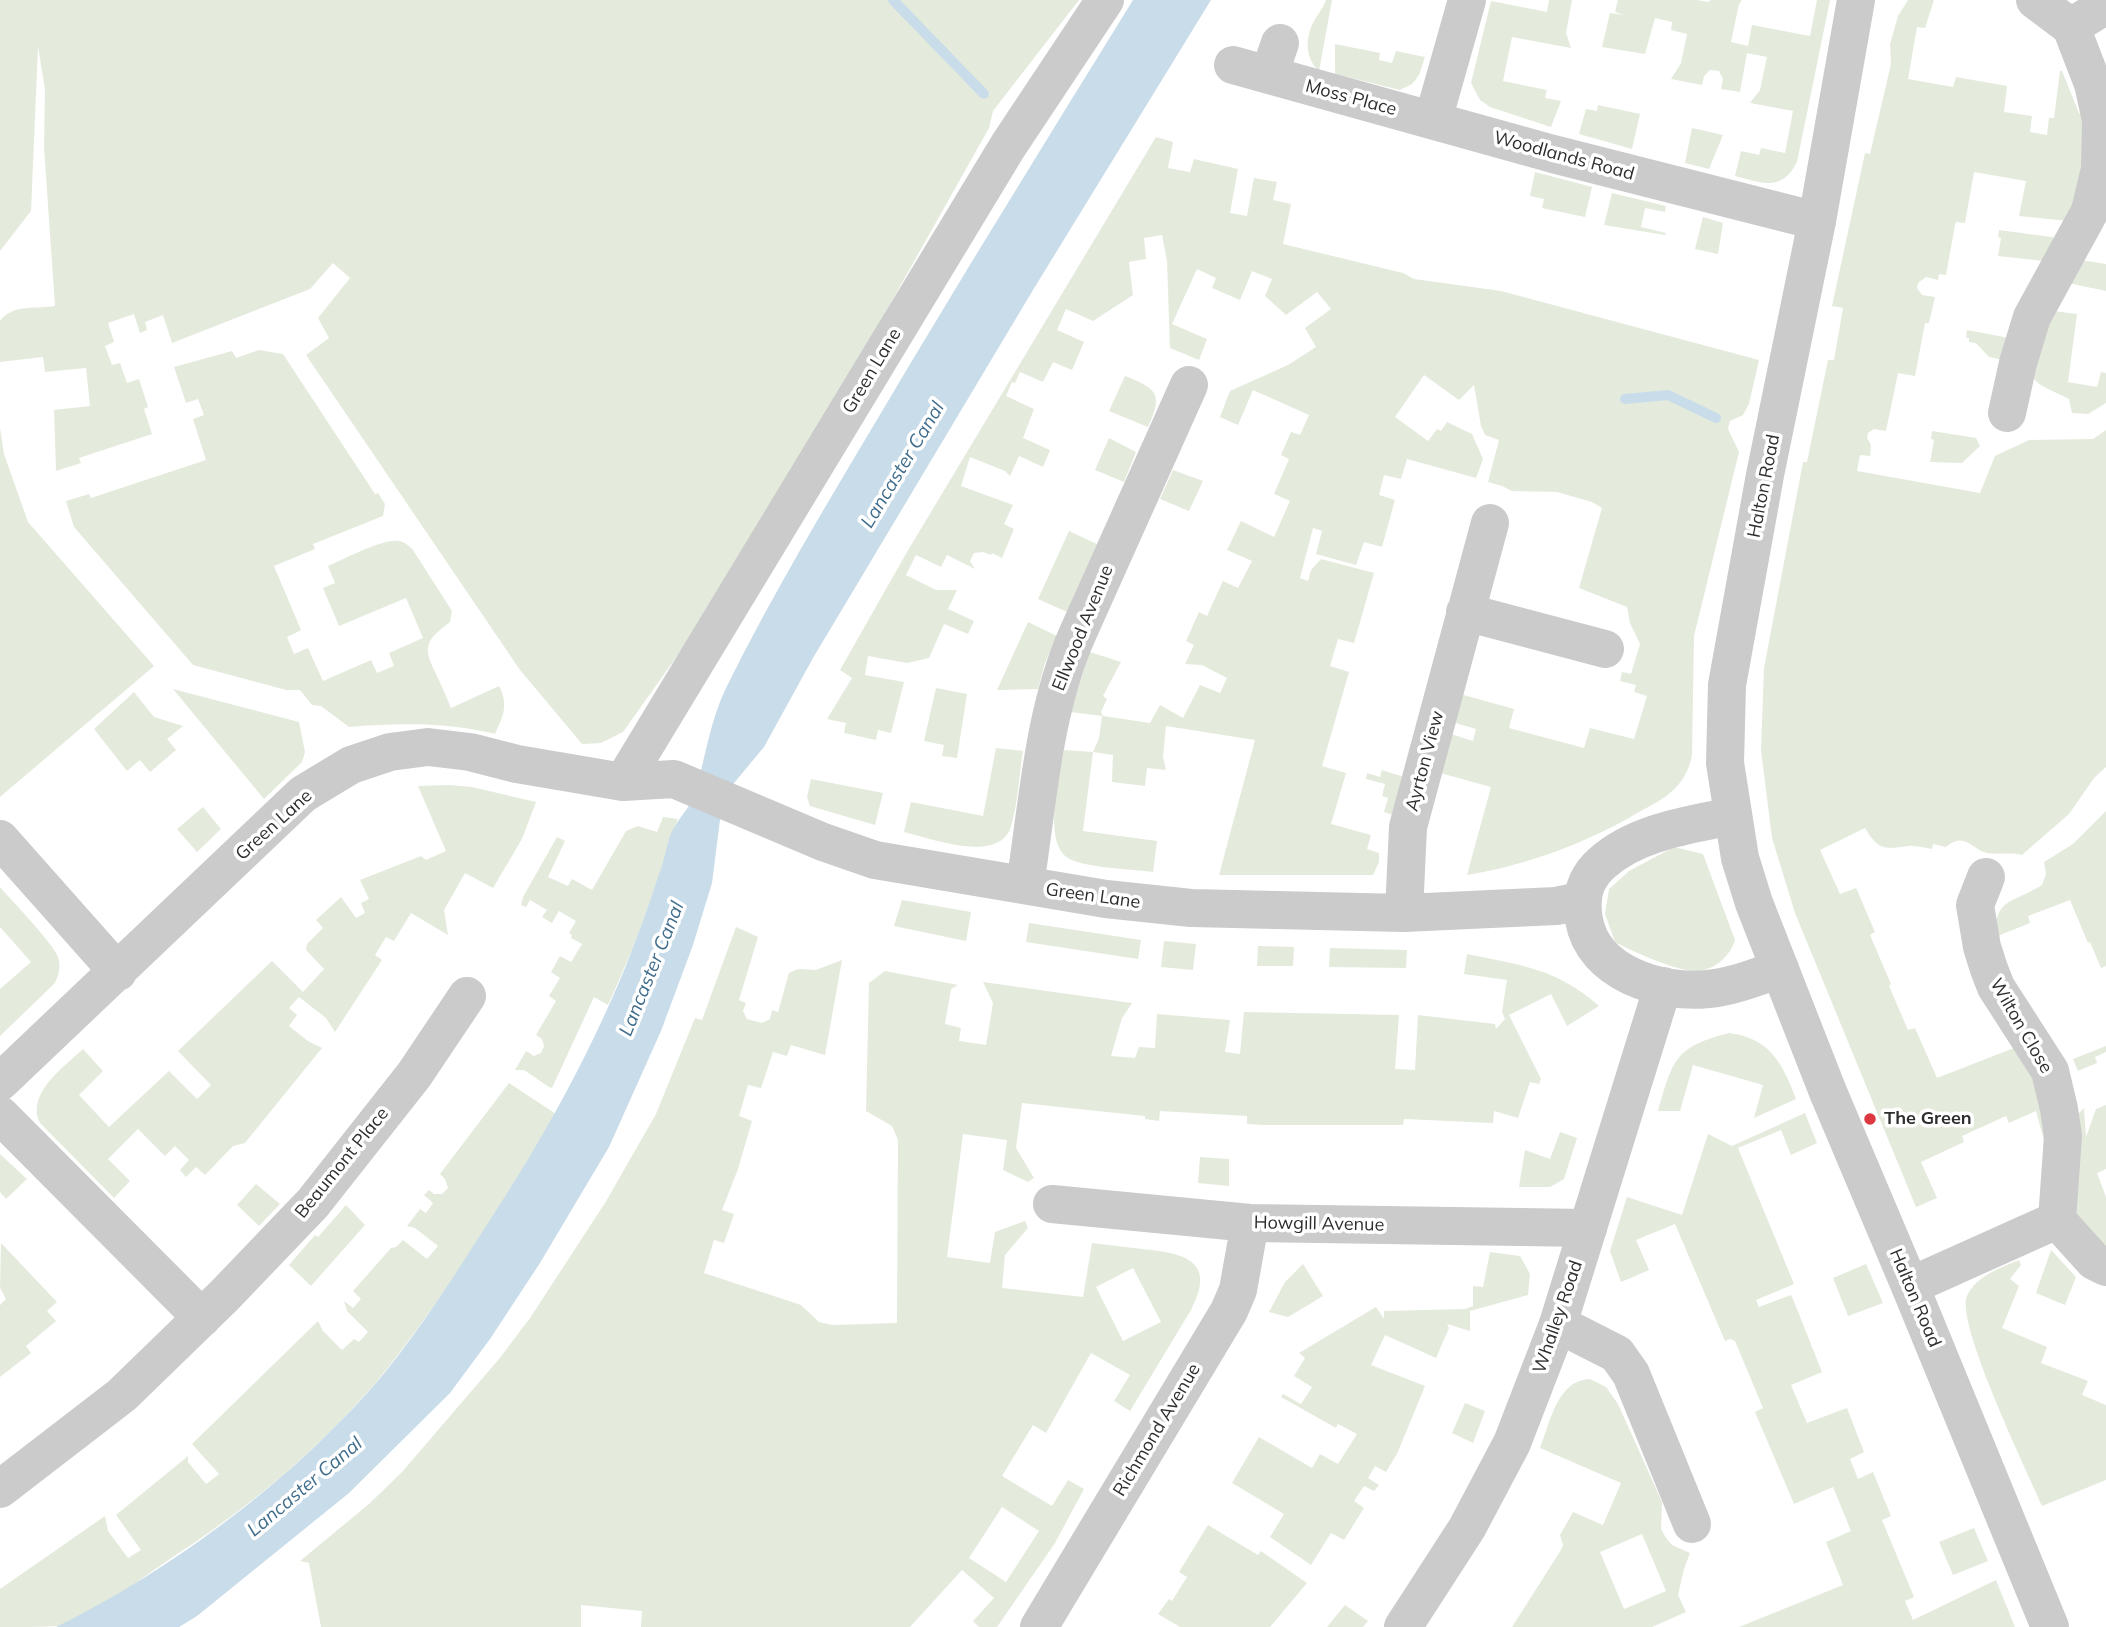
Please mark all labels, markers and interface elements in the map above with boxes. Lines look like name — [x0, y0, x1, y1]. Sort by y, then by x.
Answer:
street label: Moss Place — [1303, 75, 1399, 121]
street label: Woodlands Road — [1491, 127, 1637, 185]
street label: Green Lane — [838, 325, 906, 417]
water label: Lancaster Canal — [856, 398, 950, 532]
street label: Halton Road — [1743, 433, 1785, 539]
street label: Ellwood Avenue — [1048, 562, 1118, 694]
street label: Ayrton View — [1401, 708, 1449, 814]
street label: Green Lane — [231, 785, 317, 865]
street label: Green Lane — [1044, 879, 1142, 913]
water label: Lancaster Canal — [615, 899, 689, 1039]
street label: Wilton Close — [1985, 975, 2057, 1077]
street label: Beaumont Place — [291, 1103, 393, 1223]
place label: The Green — [1884, 1108, 1972, 1130]
marker: The Green — [1862, 1111, 1878, 1127]
street label: Howgill Avenue — [1254, 1212, 1384, 1236]
street label: Halton Road — [1885, 1246, 1945, 1350]
street label: Whalley Road — [1529, 1258, 1587, 1376]
street label: Richmond Avenue — [1109, 1360, 1205, 1500]
water label: Lancaster Canal — [243, 1432, 367, 1542]

